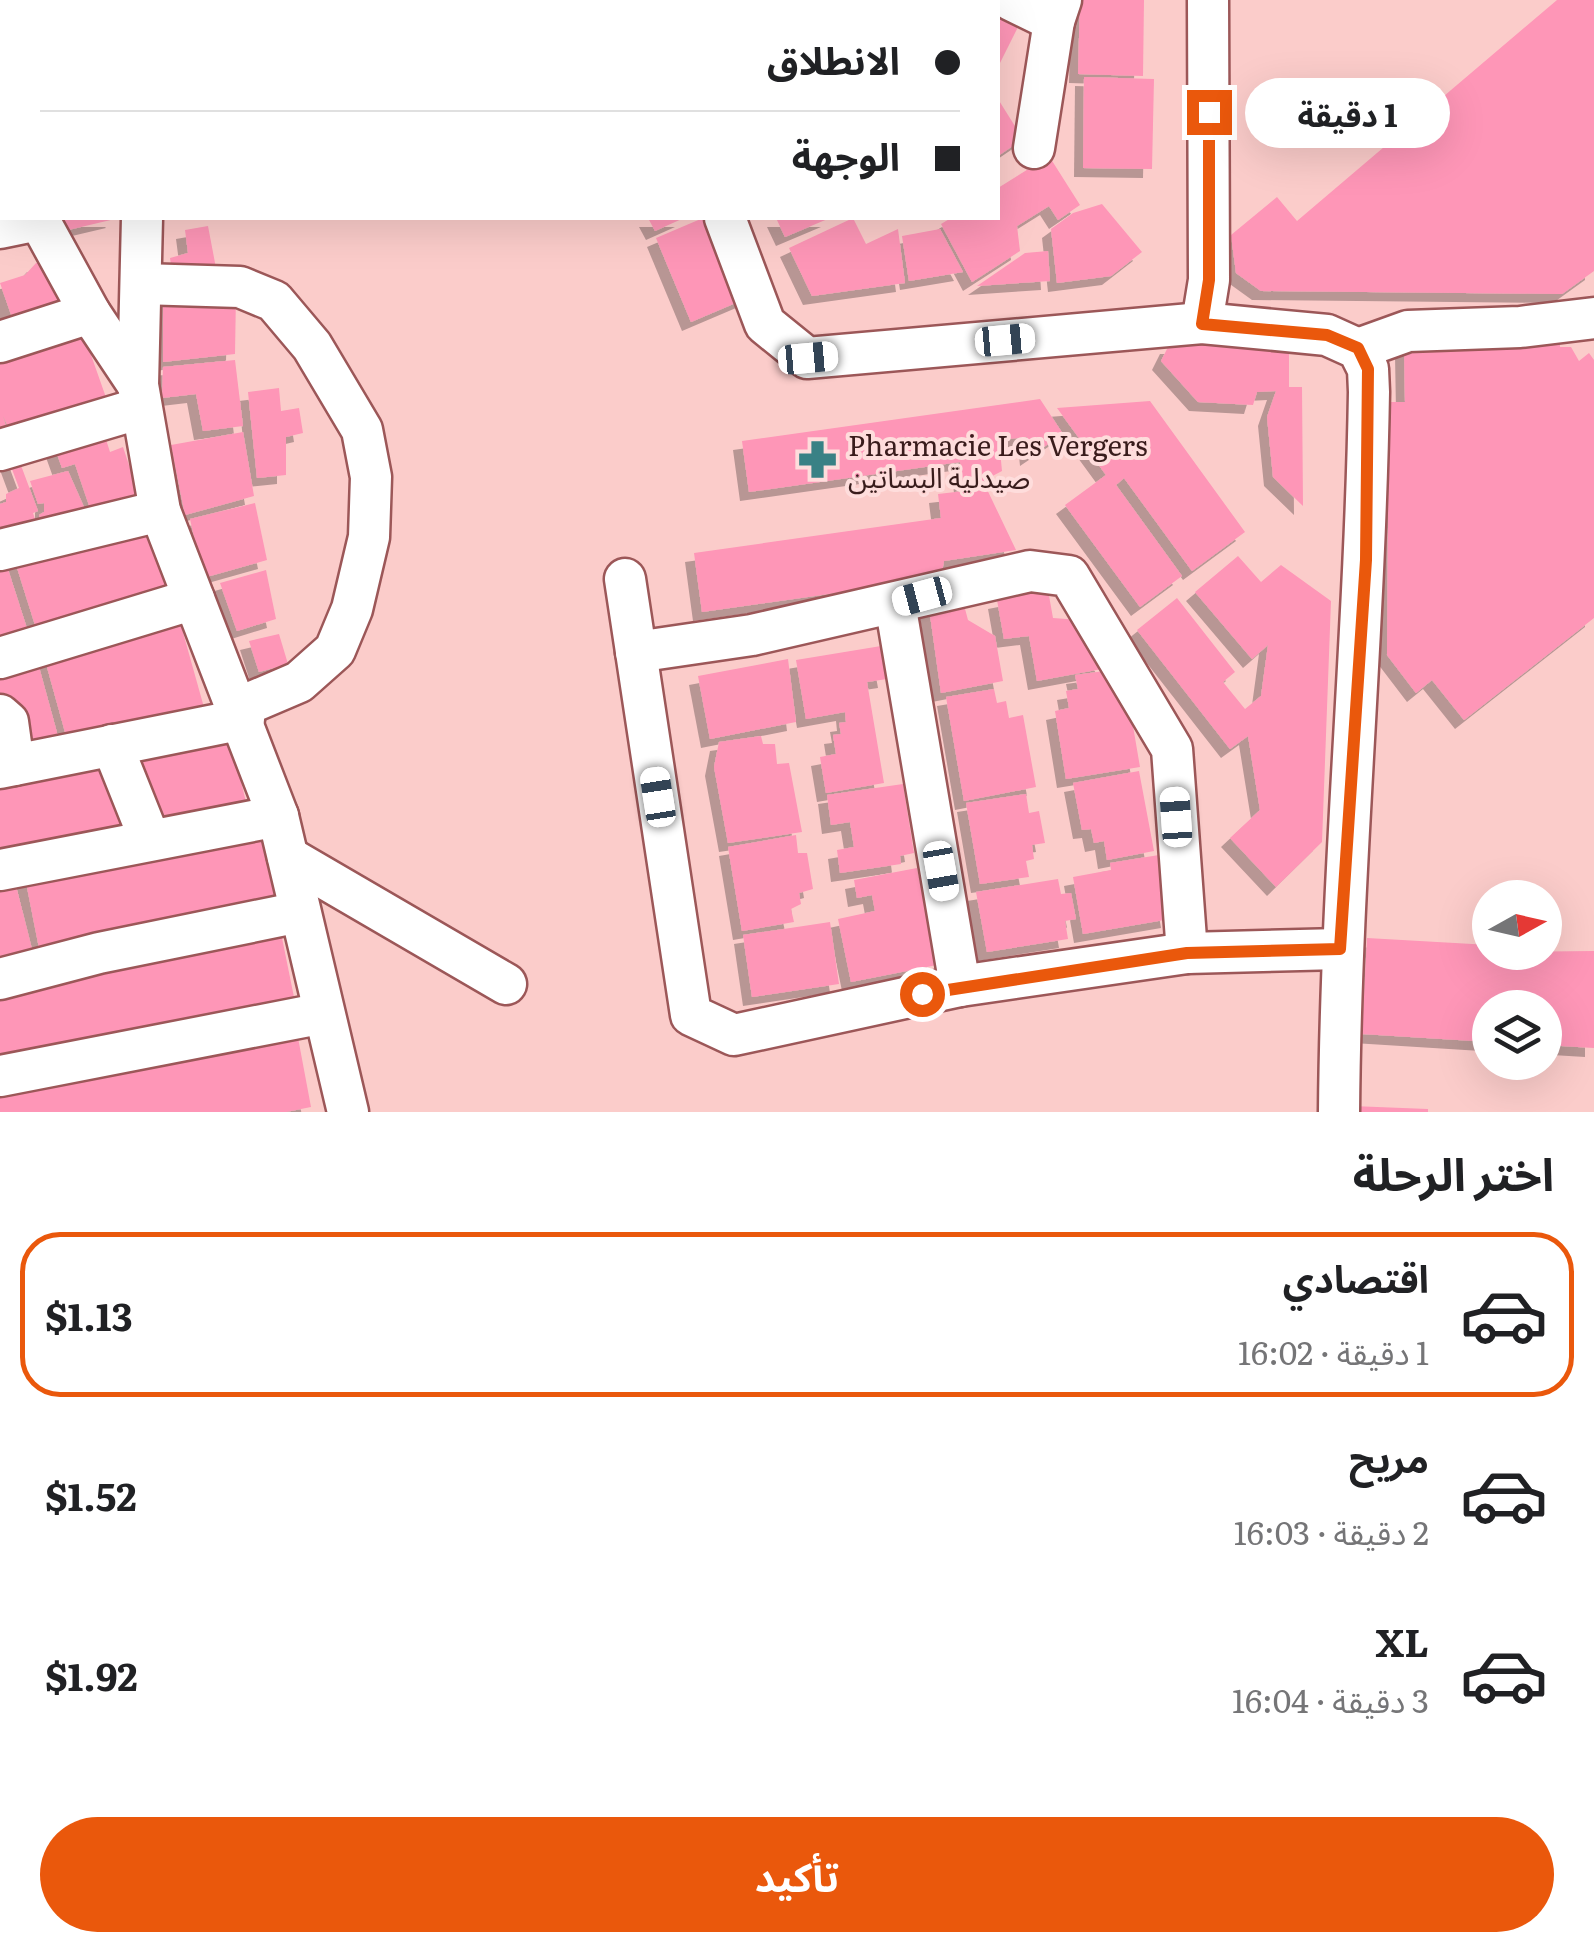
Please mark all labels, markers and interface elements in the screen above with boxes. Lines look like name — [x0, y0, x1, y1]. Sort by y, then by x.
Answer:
text: الانطلاق — [767, 30, 900, 87]
callout: 1 دقيقة — [1244, 77, 1449, 147]
text: 1 دقيقة — [1297, 89, 1398, 137]
route end — [1187, 90, 1232, 135]
text: الوجهة — [792, 126, 900, 183]
car — [974, 322, 1036, 358]
car — [777, 340, 839, 376]
place label: Pharmacie Les Vergers صيدلية البساتين — [848, 423, 1148, 497]
pharmacy icon: Pharmacie Les Vergers صيدلية البساتين — [797, 439, 839, 481]
car — [889, 574, 955, 618]
car — [638, 765, 678, 829]
car — [1159, 786, 1193, 848]
car — [921, 839, 961, 903]
north arrow — [1472, 880, 1562, 970]
map controls — [1472, 880, 1562, 1080]
route start — [900, 972, 945, 1017]
button: layers — [1472, 990, 1562, 1080]
text: اختر الرحلة — [1353, 1138, 1554, 1205]
text: اقتصادي — [1283, 1248, 1429, 1305]
icon: car — [1459, 1270, 1549, 1360]
text: $1.13 — [45, 1286, 133, 1343]
text: 1 دقيقة · 16:02 — [1238, 1327, 1429, 1375]
text: مريح — [1349, 1428, 1429, 1485]
icon: car — [1459, 1450, 1549, 1540]
text: $1.52 — [45, 1466, 137, 1523]
text: 2 دقيقة · 16:03 — [1234, 1507, 1429, 1555]
text: XL — [1376, 1612, 1429, 1669]
icon: car — [1459, 1630, 1549, 1720]
text: $1.92 — [45, 1646, 138, 1703]
text: 3 دقيقة · 16:04 — [1232, 1675, 1429, 1723]
button: تأكيد — [40, 1817, 1554, 1932]

